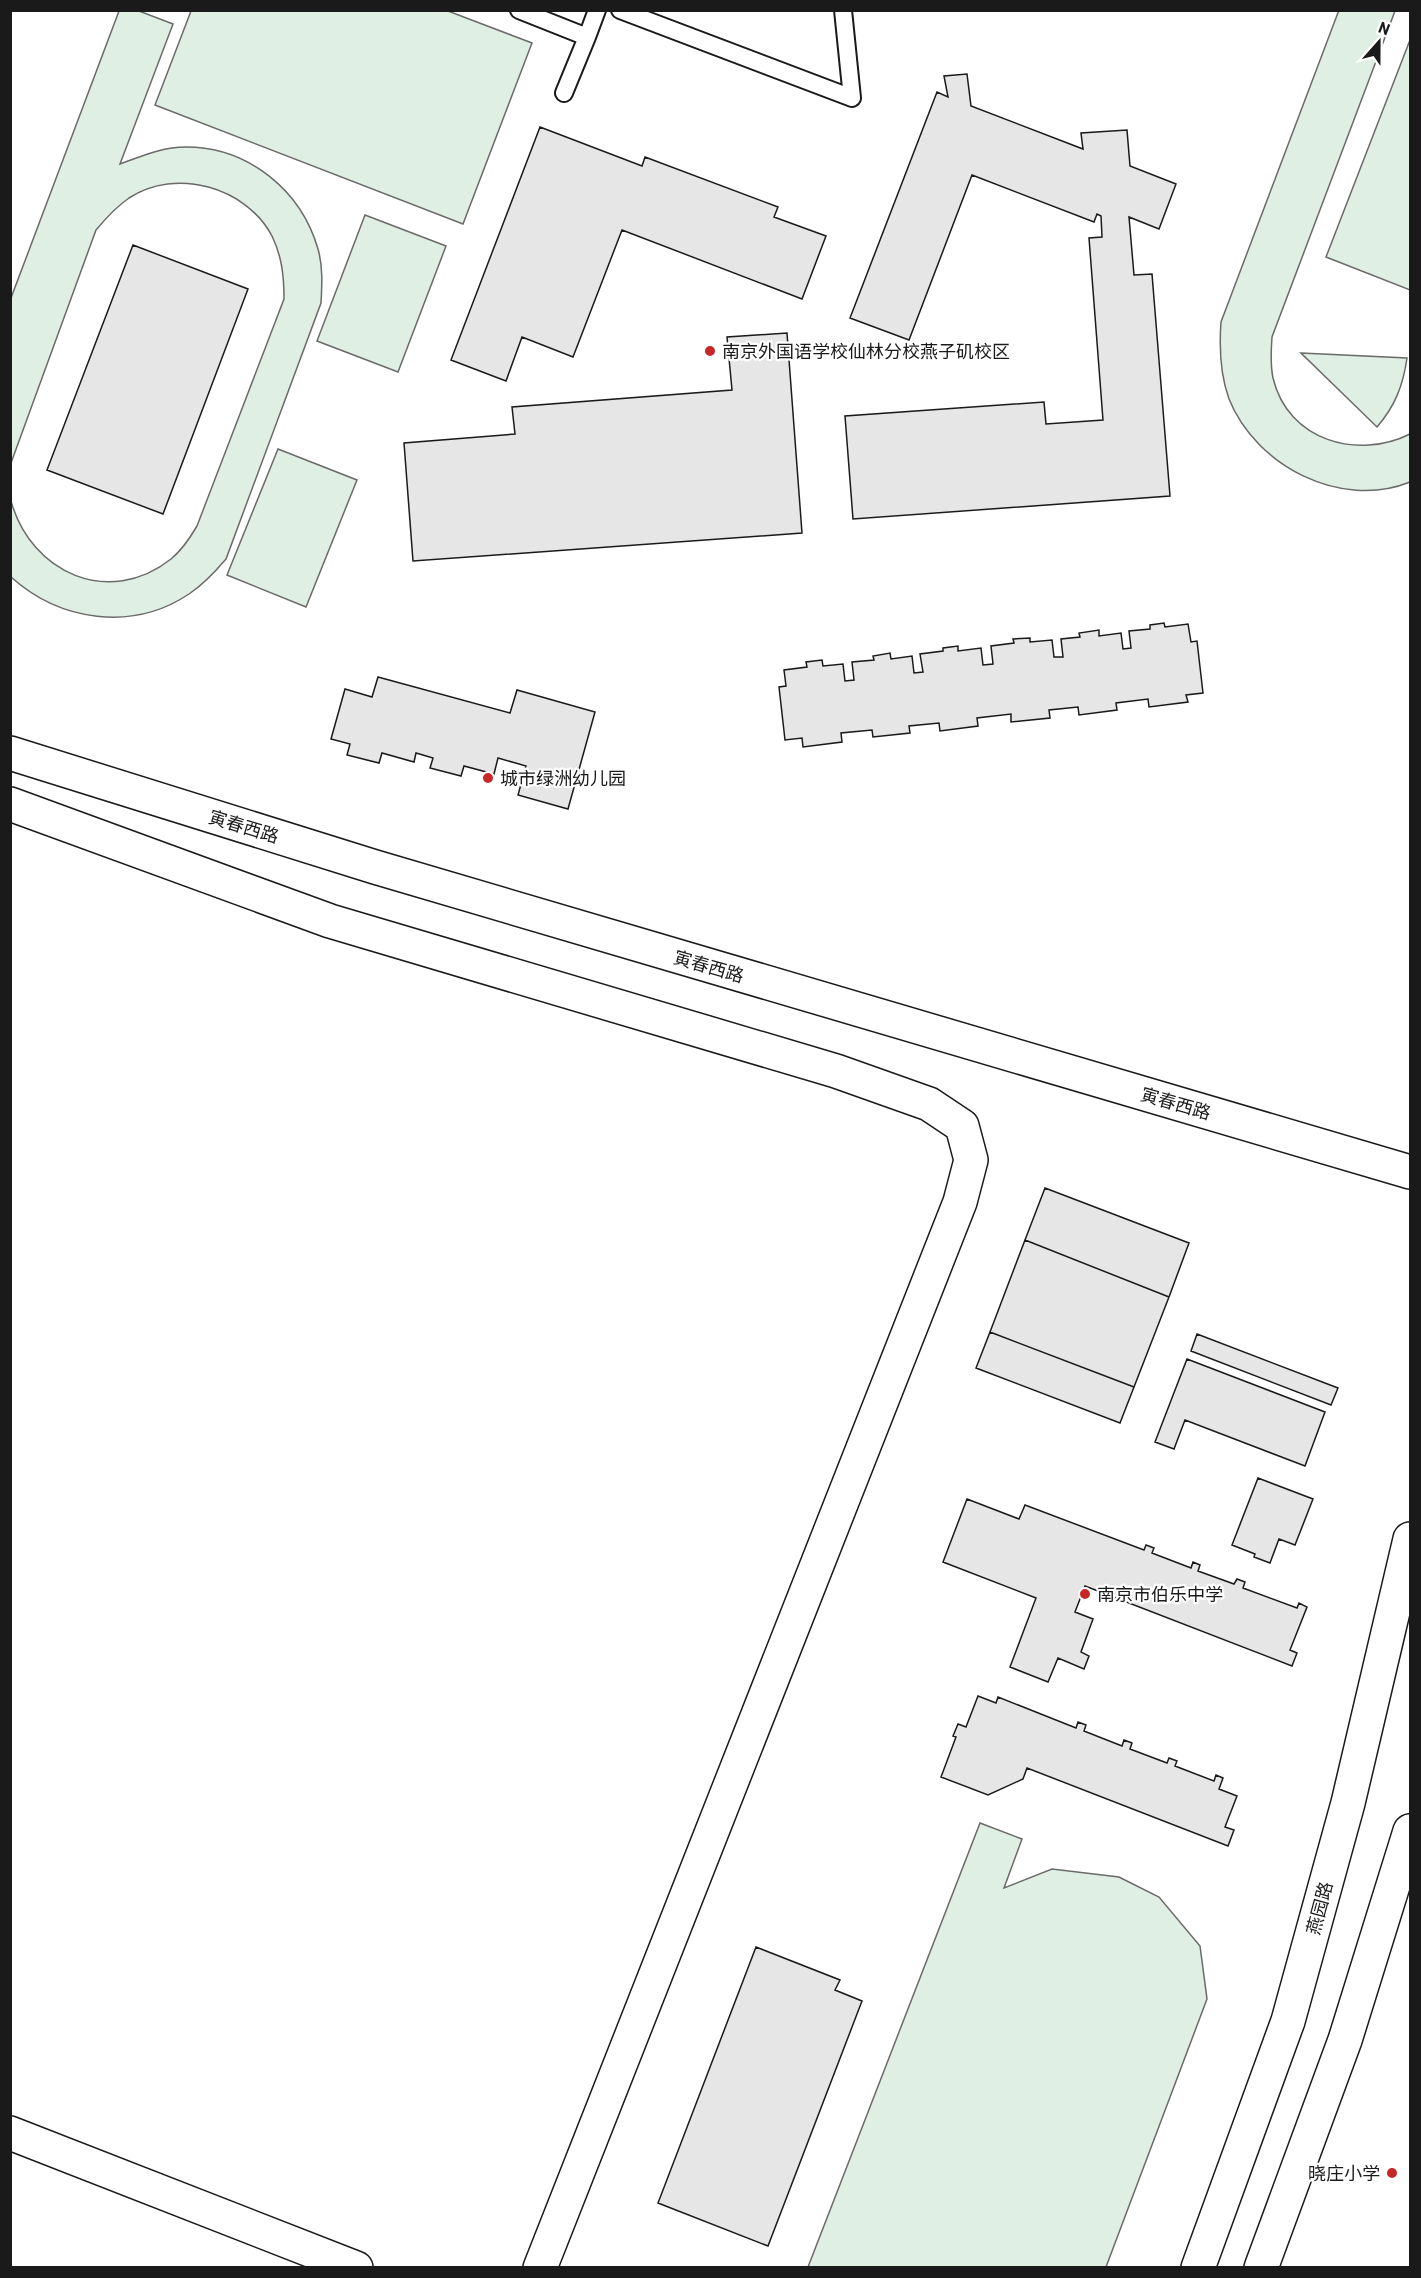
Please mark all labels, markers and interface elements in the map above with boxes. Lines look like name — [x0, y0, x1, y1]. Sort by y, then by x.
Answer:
north arrow — [1349, 12, 1409, 72]
text: N — [1376, 17, 1393, 38]
place label: 南京外国语学校仙林分校燕子矶校区 — [722, 340, 1010, 362]
marker: 南京外国语学校仙林分校燕子矶校区 — [703, 344, 717, 358]
place label: 城市绿洲幼儿园 — [500, 767, 626, 789]
marker: 城市绿洲幼儿园 — [481, 771, 495, 785]
street label: 寅春西路 — [206, 805, 282, 847]
street label: 寅春西路 — [671, 946, 747, 986]
street label: 寅春西路 — [1138, 1083, 1214, 1123]
place label: 南京市伯乐中学 — [1097, 1583, 1223, 1605]
marker: 南京市伯乐中学 — [1078, 1587, 1092, 1601]
street label: 燕园路 — [1301, 1879, 1337, 1937]
place label: 晓庄小学 — [1308, 2162, 1380, 2184]
marker: 晓庄小学 — [1385, 2166, 1399, 2180]

